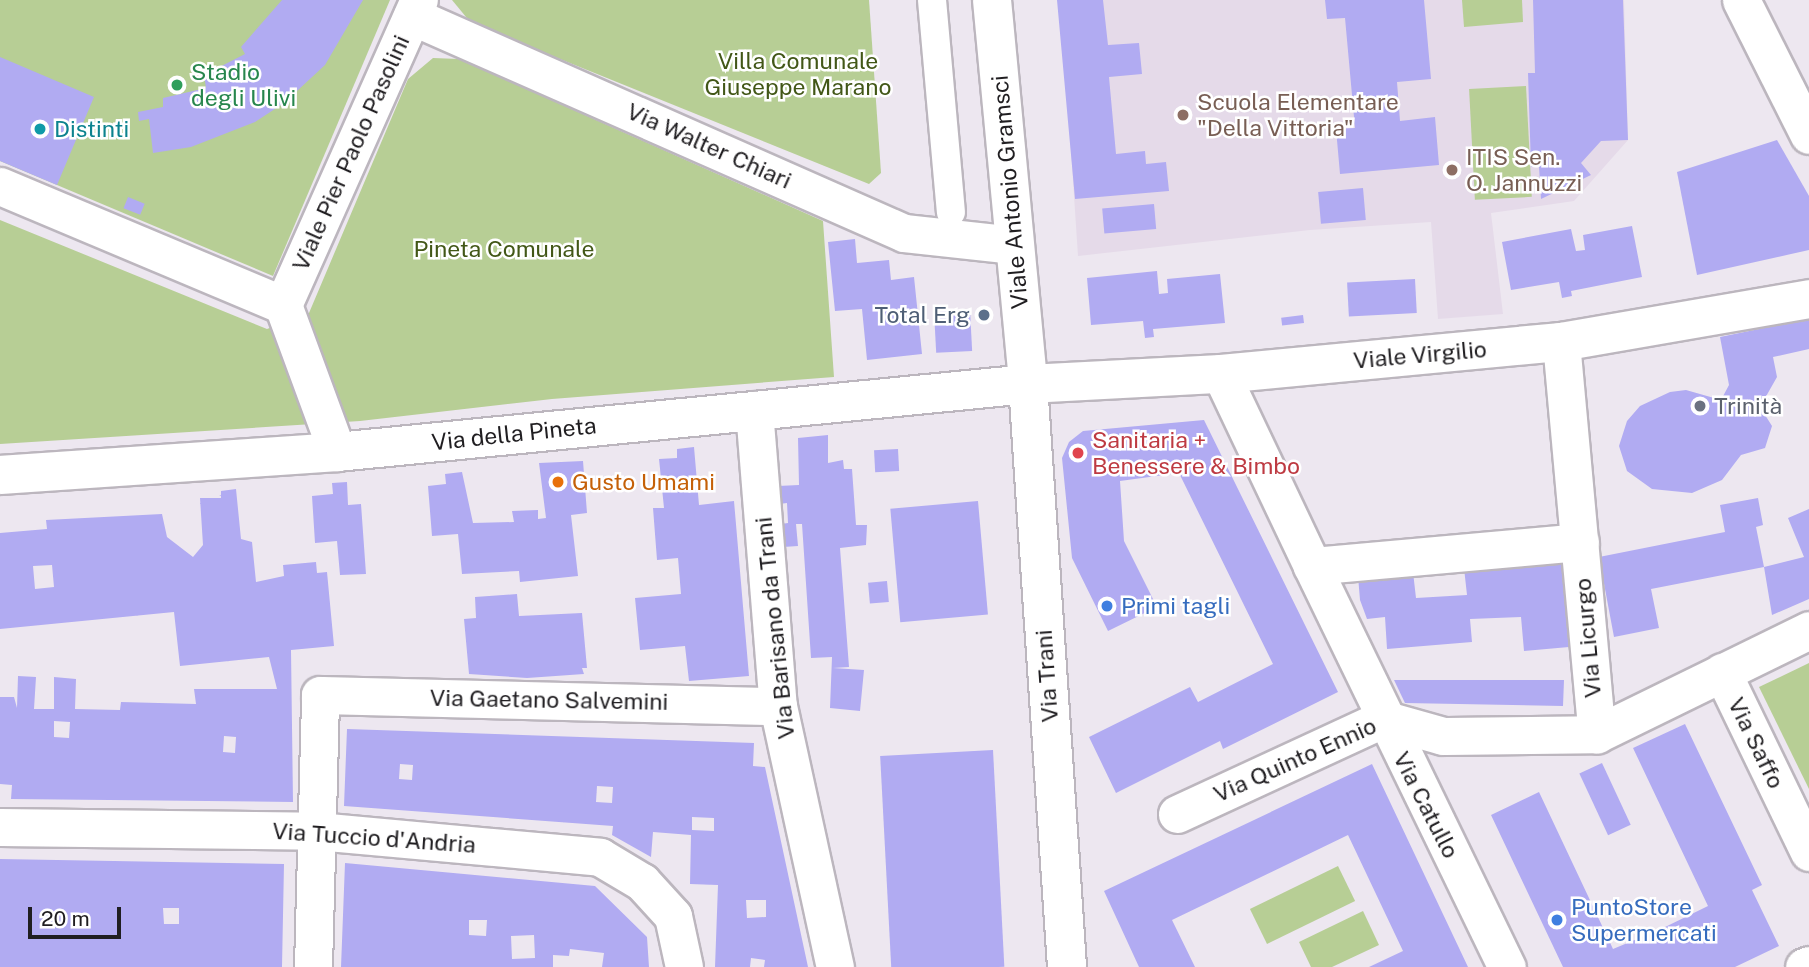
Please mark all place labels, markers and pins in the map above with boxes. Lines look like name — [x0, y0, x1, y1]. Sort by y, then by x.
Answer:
place label: Stadio degli Ulivi — [191, 58, 296, 112]
marker: Stadio degli Ulivi — [169, 77, 185, 93]
place label: Scuola Elementare "Della Vittoria" — [1197, 88, 1399, 142]
marker: Scuola Elementare "Della Vittoria" — [1175, 107, 1191, 123]
place label: Distinti — [54, 115, 129, 143]
marker: Distinti — [32, 121, 48, 137]
place label: ITIS Sen. O. Jannuzzi — [1466, 143, 1582, 197]
marker: ITIS Sen. O. Jannuzzi — [1444, 162, 1460, 178]
place label: Total Erg — [874, 301, 970, 329]
marker: Total Erg — [976, 307, 992, 323]
place label: Trinità — [1714, 392, 1782, 420]
marker: Trinità — [1692, 398, 1708, 414]
place label: Sanitaria + Benessere & Bimbo — [1092, 426, 1300, 480]
marker: Sanitaria + Benessere & Bimbo — [1070, 445, 1086, 461]
place label: Gusto Umami — [572, 468, 715, 496]
marker: Gusto Umami — [550, 474, 566, 490]
place label: Primi tagli — [1121, 592, 1230, 620]
marker: Primi tagli — [1099, 598, 1115, 614]
place label: PuntoStore Supermercati — [1571, 893, 1717, 947]
marker: PuntoStore Supermercati — [1549, 912, 1565, 928]

